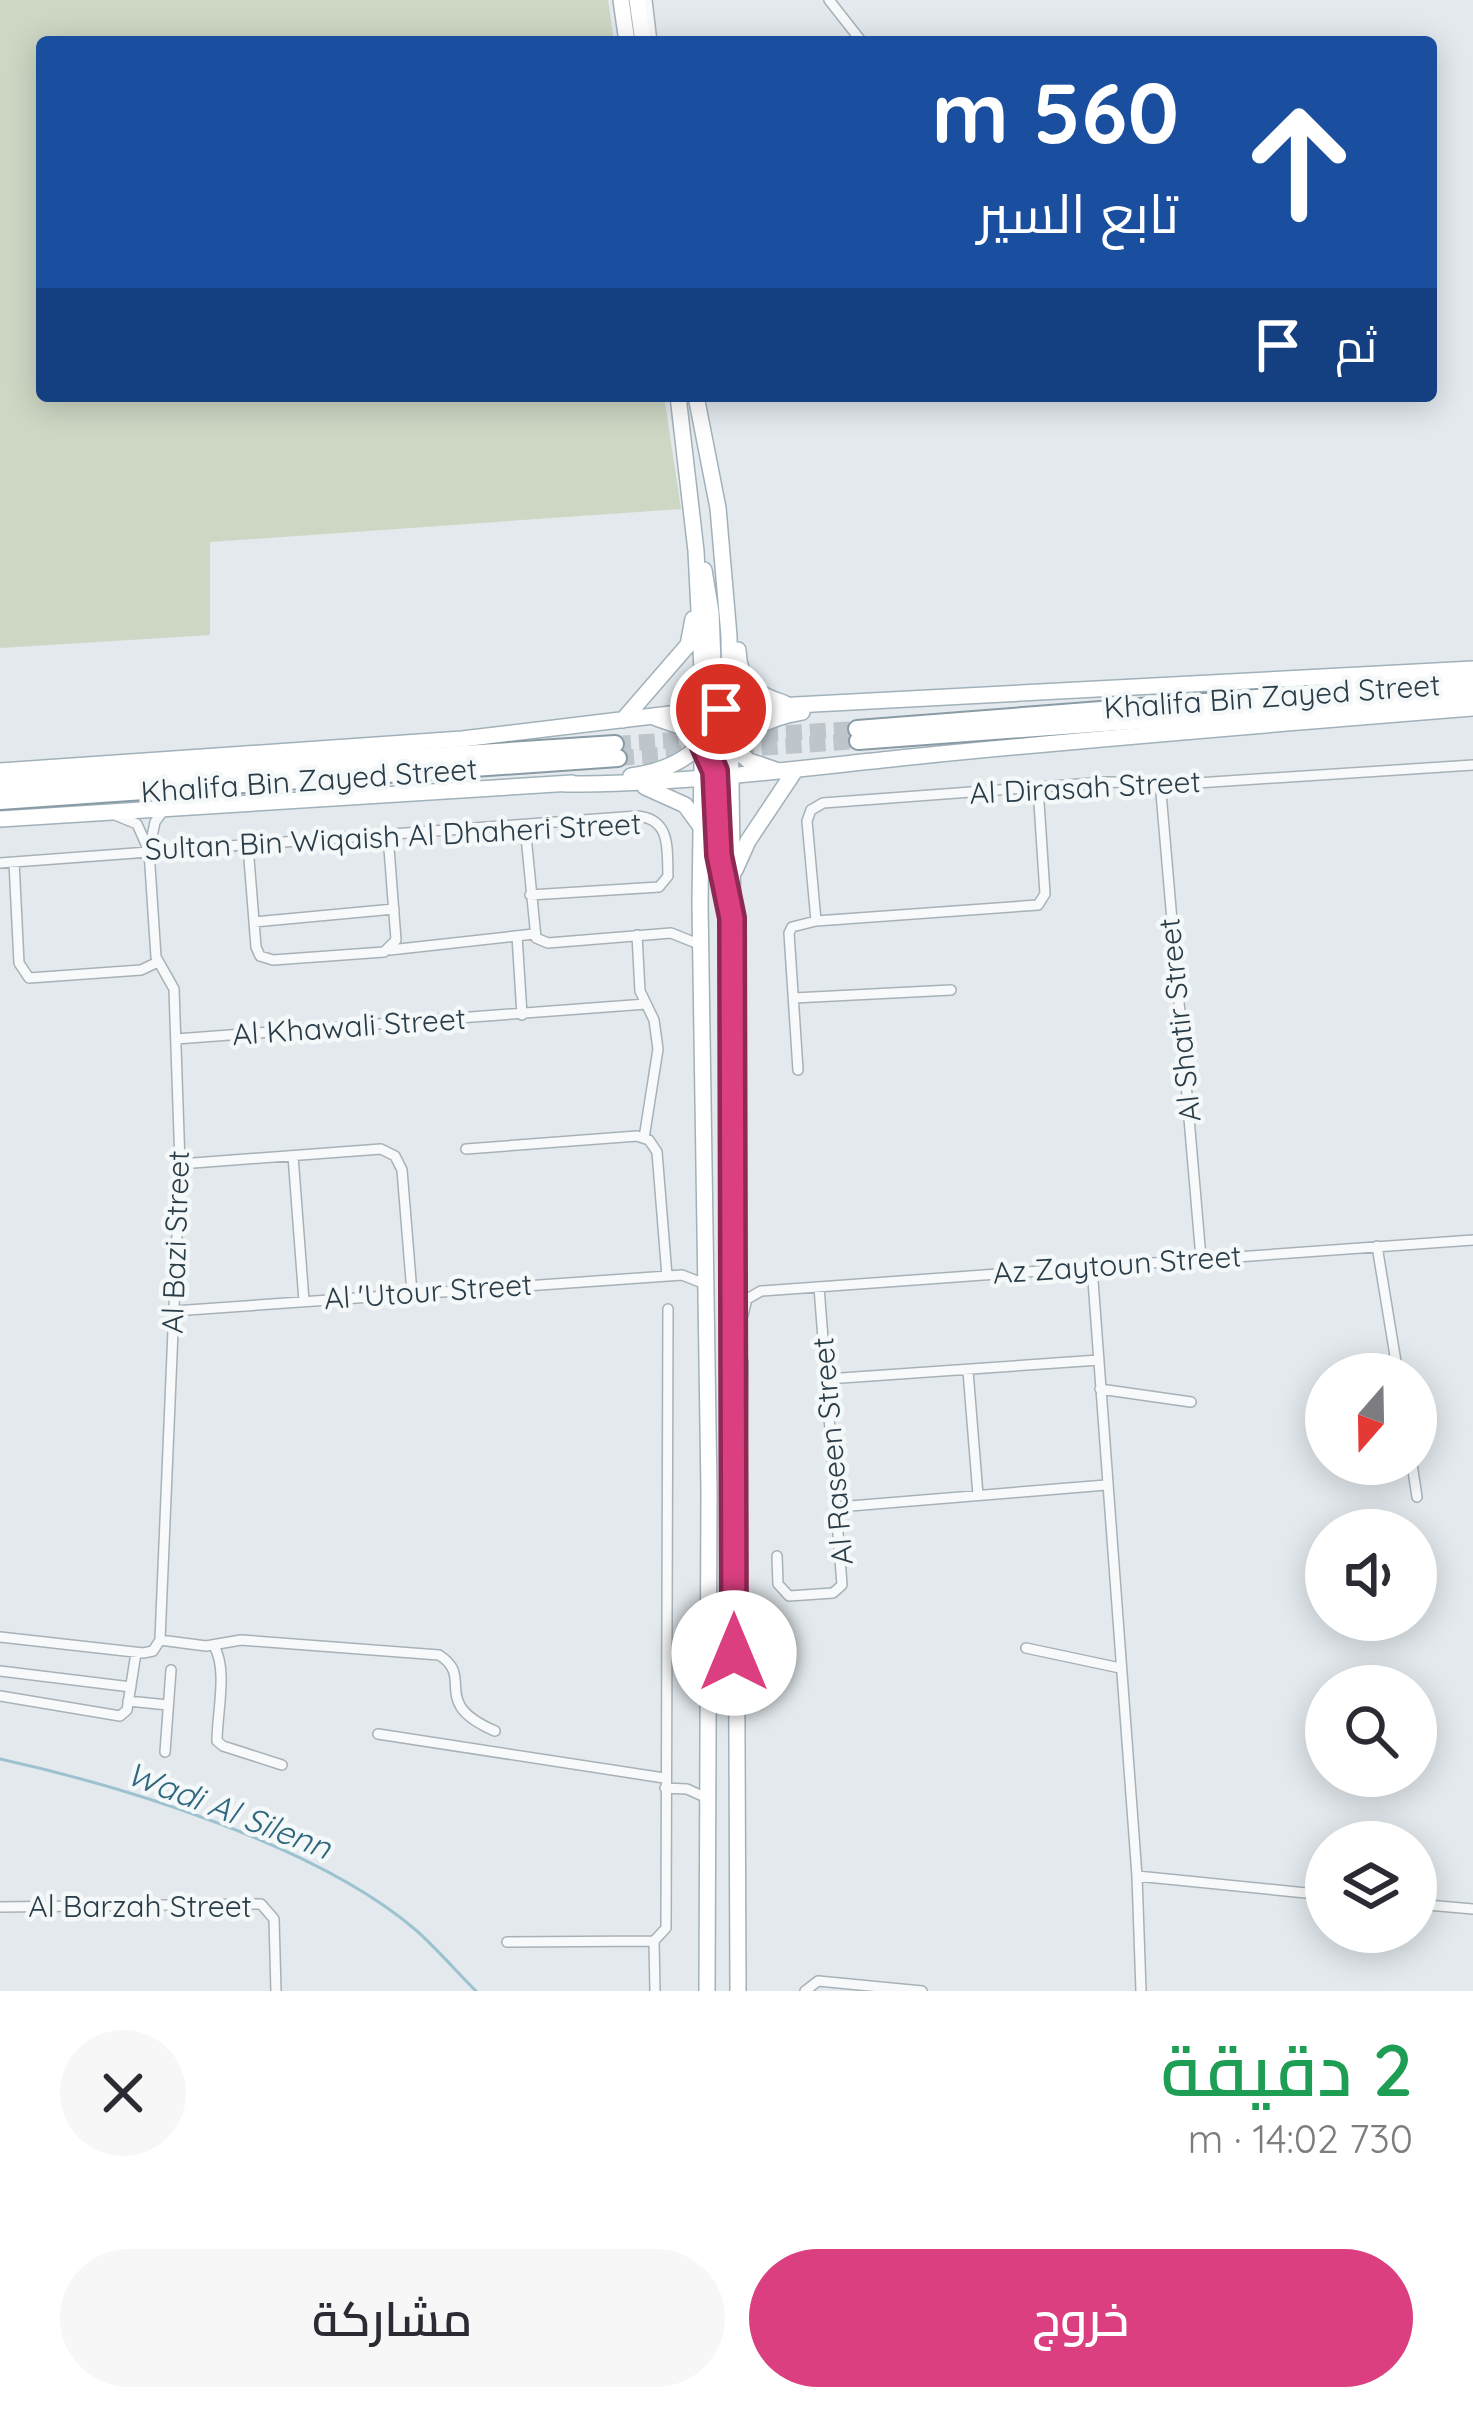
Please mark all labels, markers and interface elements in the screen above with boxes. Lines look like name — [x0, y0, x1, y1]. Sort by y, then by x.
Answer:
text: 560 m — [932, 59, 1179, 164]
icon: ahead — [1221, 84, 1377, 240]
text: تابع السير — [978, 179, 1179, 247]
icon: arrive — [1245, 312, 1311, 378]
text: ثم — [1335, 317, 1377, 373]
pin — [670, 658, 772, 760]
street label: Khalifa Bin Zayed Street — [1102, 665, 1441, 727]
icon: arrive — [688, 676, 754, 742]
street label: Khalifa Bin Zayed Street — [139, 749, 478, 811]
street label: Al Dirasah Street — [968, 762, 1202, 812]
street label: Sultan Bin Wiqaish Al Dhaheri Street — [144, 804, 642, 868]
street label: Al Shatir Street — [1149, 916, 1209, 1124]
street label: Al Khawali Street — [231, 999, 467, 1053]
street label: Al Bazi Street — [153, 1150, 197, 1334]
street label: Az Zaytoun Street — [991, 1236, 1243, 1292]
street label: Al 'Utour Street — [323, 1265, 533, 1317]
street label: Al Raseen Street — [803, 1336, 861, 1567]
north arrow — [1305, 1353, 1437, 1485]
map controls — [1305, 1353, 1437, 1953]
button: sound — [1305, 1509, 1437, 1641]
position arrow — [671, 1590, 797, 1716]
button: search — [1305, 1665, 1437, 1797]
water label: Wadi Al Silenn — [121, 1752, 338, 1868]
button: layers — [1305, 1821, 1437, 1953]
street label: Al Barzah Street — [28, 1887, 252, 1925]
text: 2 دقيقة — [1161, 2024, 1413, 2114]
button: close — [60, 2030, 186, 2156]
text: 730 m · 14:02 — [1188, 2114, 1413, 2163]
button: مشاركة — [60, 2249, 725, 2387]
button: خروج — [749, 2249, 1413, 2387]

